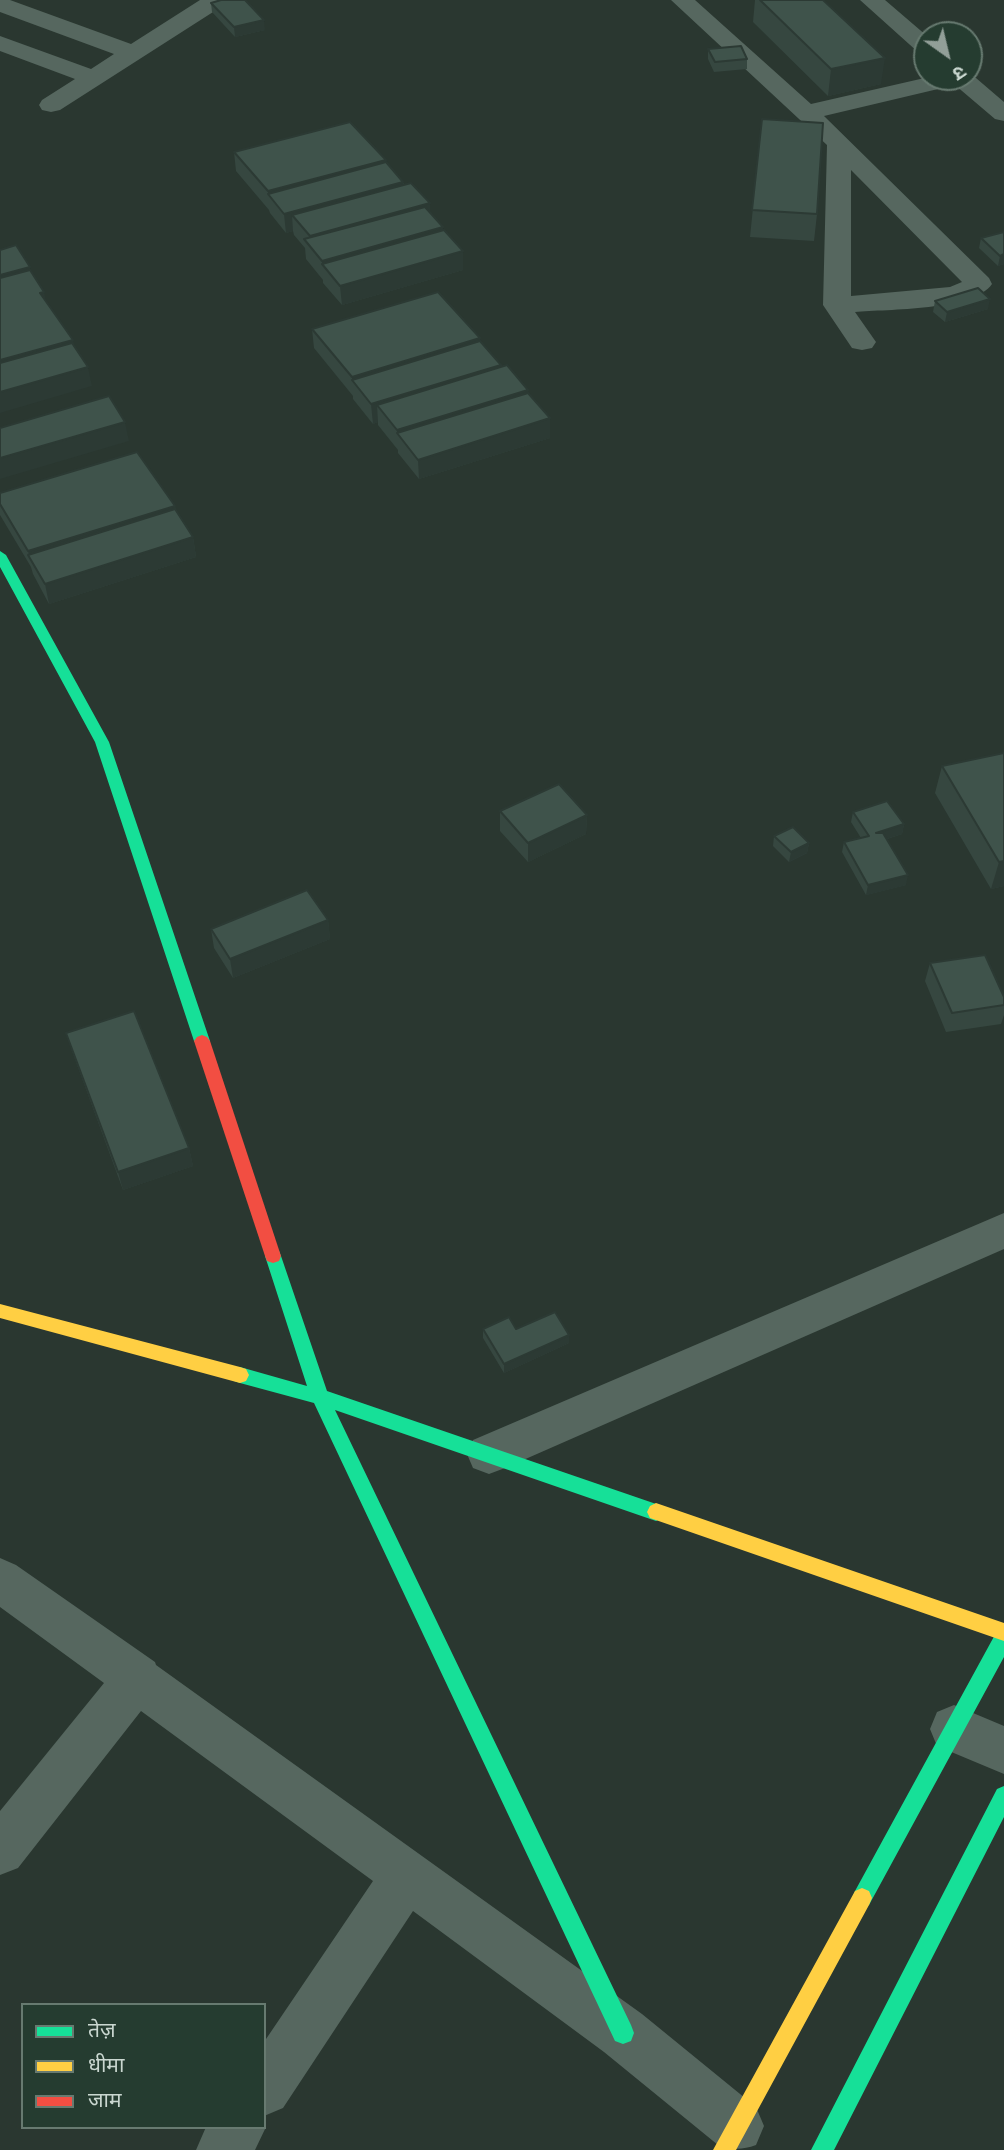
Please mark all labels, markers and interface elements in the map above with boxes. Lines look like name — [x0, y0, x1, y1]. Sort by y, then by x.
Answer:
north arrow — [913, 21, 983, 91]
text: उ — [948, 60, 970, 85]
legend — [21, 2003, 266, 2129]
text: तेज़ — [88, 2018, 116, 2043]
text: धीमा — [88, 2053, 124, 2078]
text: जाम — [88, 2088, 122, 2113]

